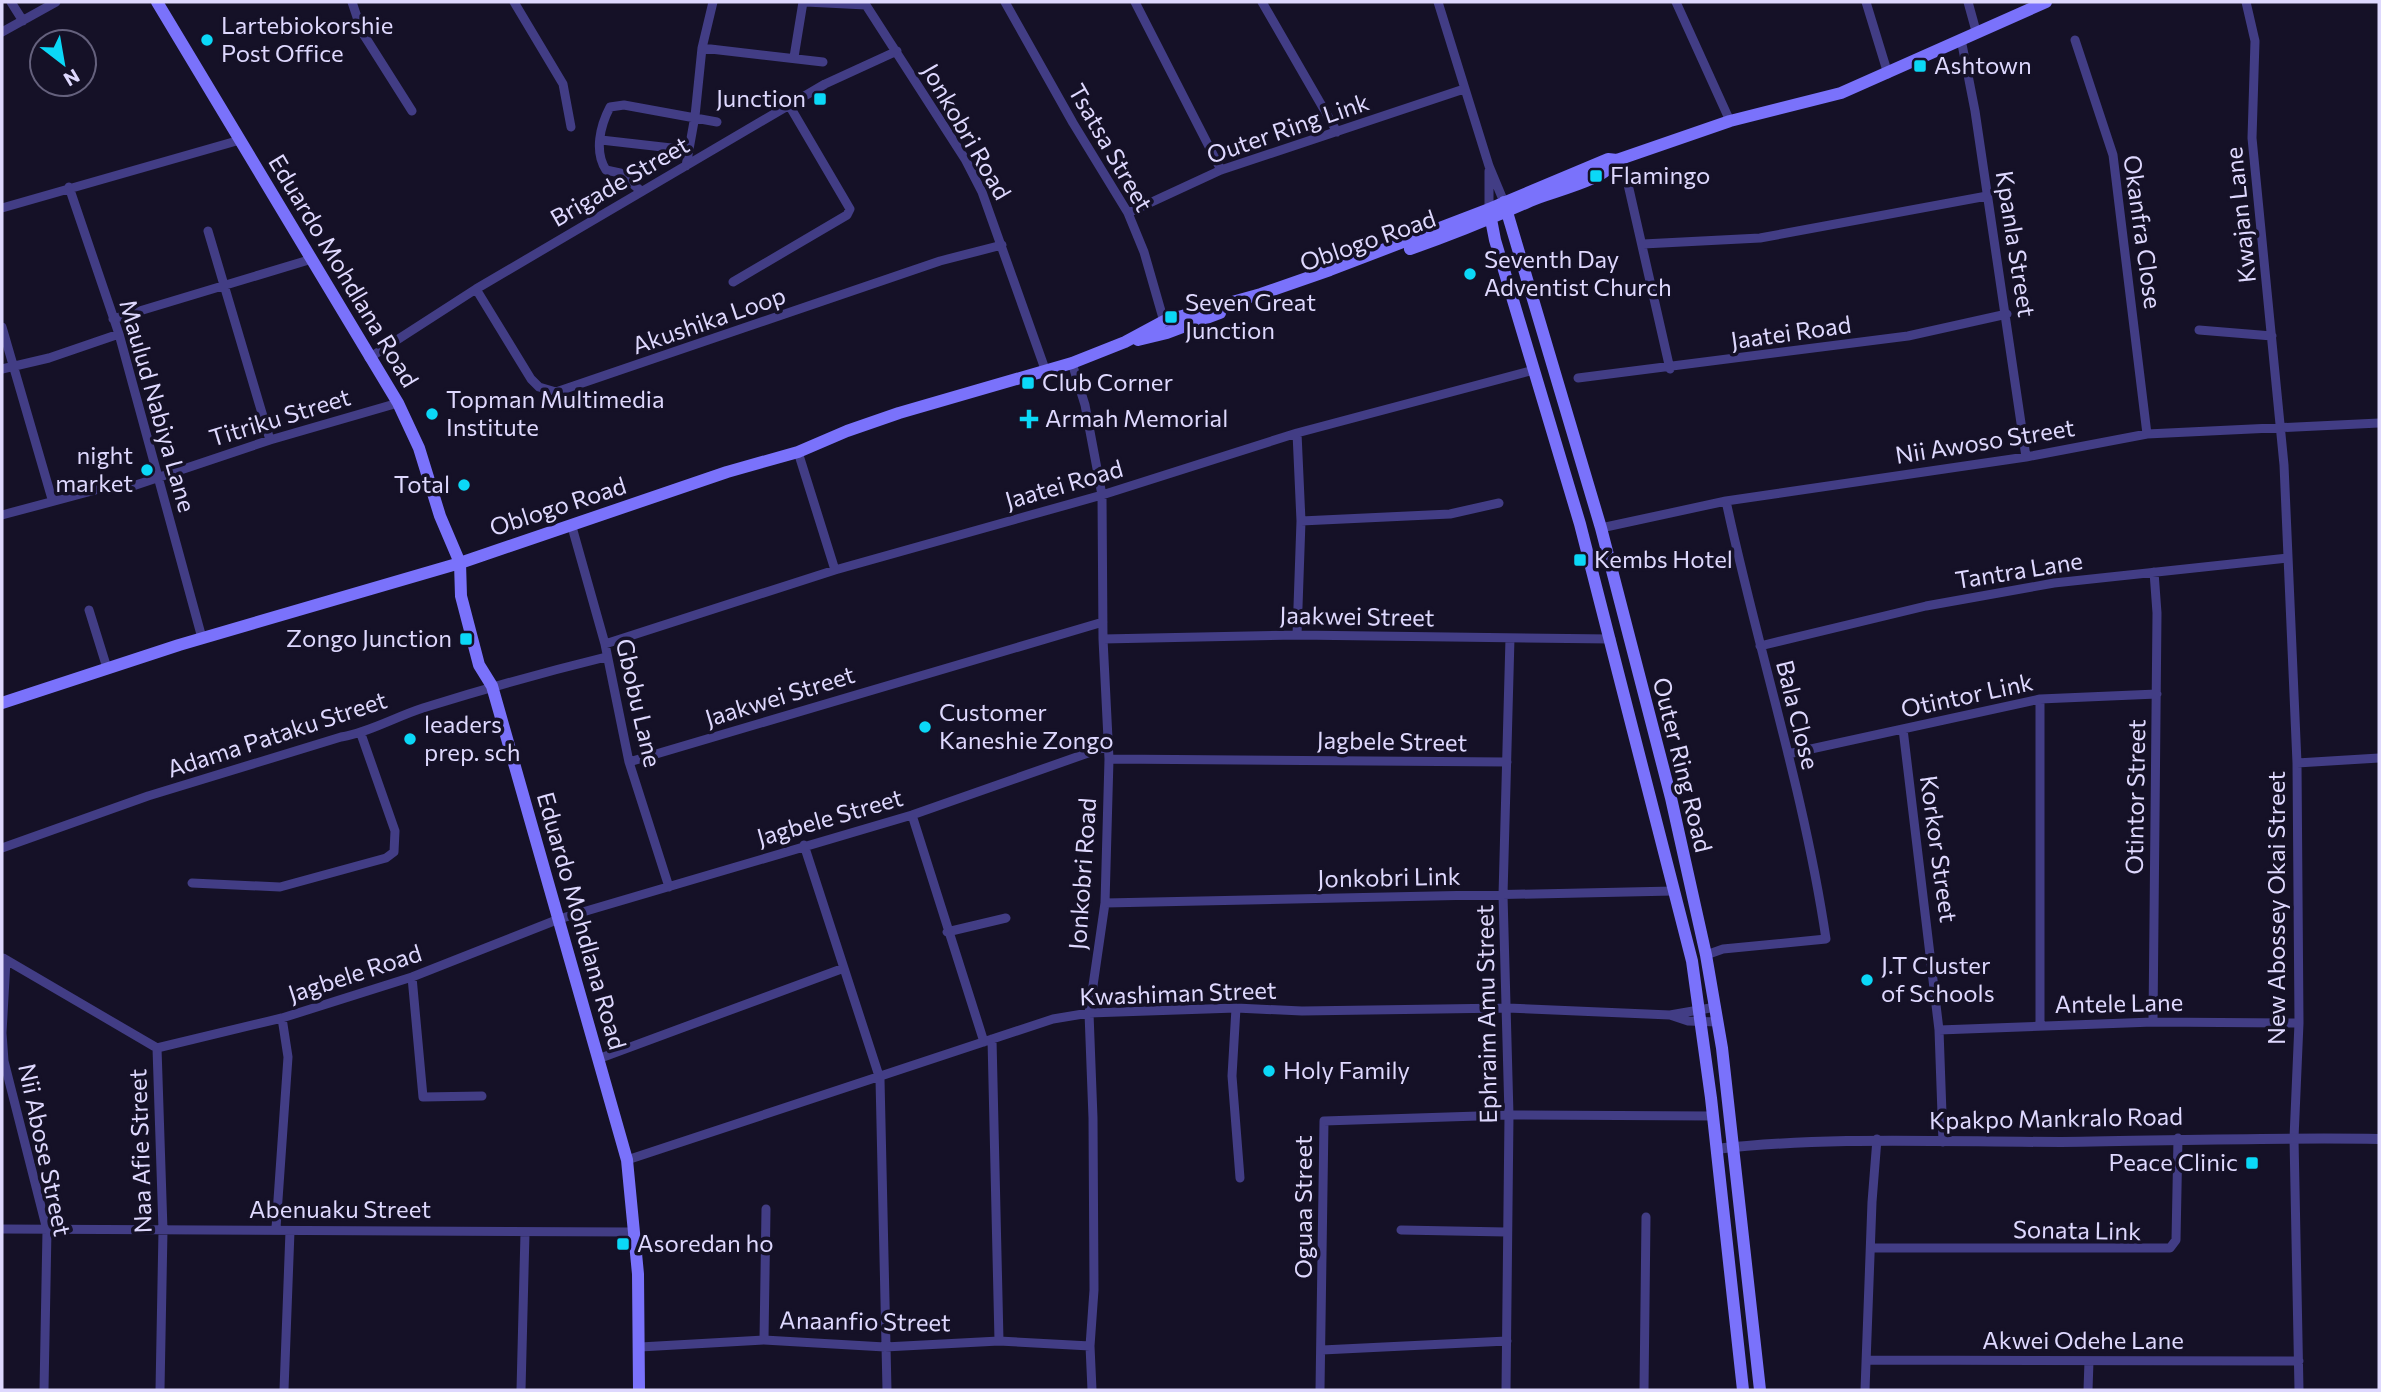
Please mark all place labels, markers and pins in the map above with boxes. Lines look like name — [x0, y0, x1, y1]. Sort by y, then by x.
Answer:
place label: Lartebiokorshie Post Office — [221, 10, 393, 67]
marker: Lartebiokorshie Post Office — [199, 32, 215, 48]
place label: Ashtown — [1934, 50, 2032, 79]
marker: Ashtown — [1912, 58, 1928, 74]
place label: Junction — [716, 83, 806, 112]
marker: Junction — [812, 91, 828, 107]
place label: Flamingo — [1610, 160, 1710, 189]
marker: Flamingo — [1588, 168, 1604, 184]
place label: Seventh Day Adventist Church — [1484, 244, 1672, 301]
marker: Seventh Day Adventist Church — [1462, 266, 1478, 282]
place label: Seven Great Junction — [1185, 287, 1316, 344]
marker: Seven Great Junction — [1163, 309, 1179, 325]
place label: Club Corner — [1042, 367, 1174, 396]
marker: Club Corner — [1020, 375, 1036, 391]
place label: Topman Multimedia Institute — [446, 384, 665, 441]
place label: Armah Memorial — [1045, 403, 1228, 432]
marker: Topman Multimedia Institute — [424, 406, 440, 422]
marker: Armah Memorial — [1019, 409, 1039, 429]
place label: night market — [55, 440, 133, 497]
marker: night market — [139, 462, 155, 478]
place label: Total — [394, 469, 450, 498]
marker: Total — [456, 477, 472, 493]
place label: Kembs Hotel — [1594, 544, 1733, 573]
marker: Kembs Hotel — [1572, 552, 1588, 568]
place label: Zongo Junction — [286, 623, 452, 652]
marker: Zongo Junction — [458, 631, 474, 647]
place label: Customer Kaneshie Zongo — [939, 697, 1113, 754]
place label: leaders prep. sch — [424, 709, 520, 766]
marker: Customer Kaneshie Zongo — [917, 719, 933, 735]
marker: leaders prep. sch — [402, 731, 418, 747]
place label: J.T Cluster of Schools — [1881, 950, 1995, 1007]
marker: J.T Cluster of Schools — [1859, 972, 1875, 988]
place label: Holy Family — [1283, 1055, 1410, 1084]
marker: Holy Family — [1261, 1063, 1277, 1079]
place label: Peace Clinic — [2109, 1147, 2238, 1176]
marker: Peace Clinic — [2244, 1155, 2260, 1171]
place label: Asoredan ho — [637, 1228, 774, 1257]
marker: Asoredan ho — [615, 1236, 631, 1252]

